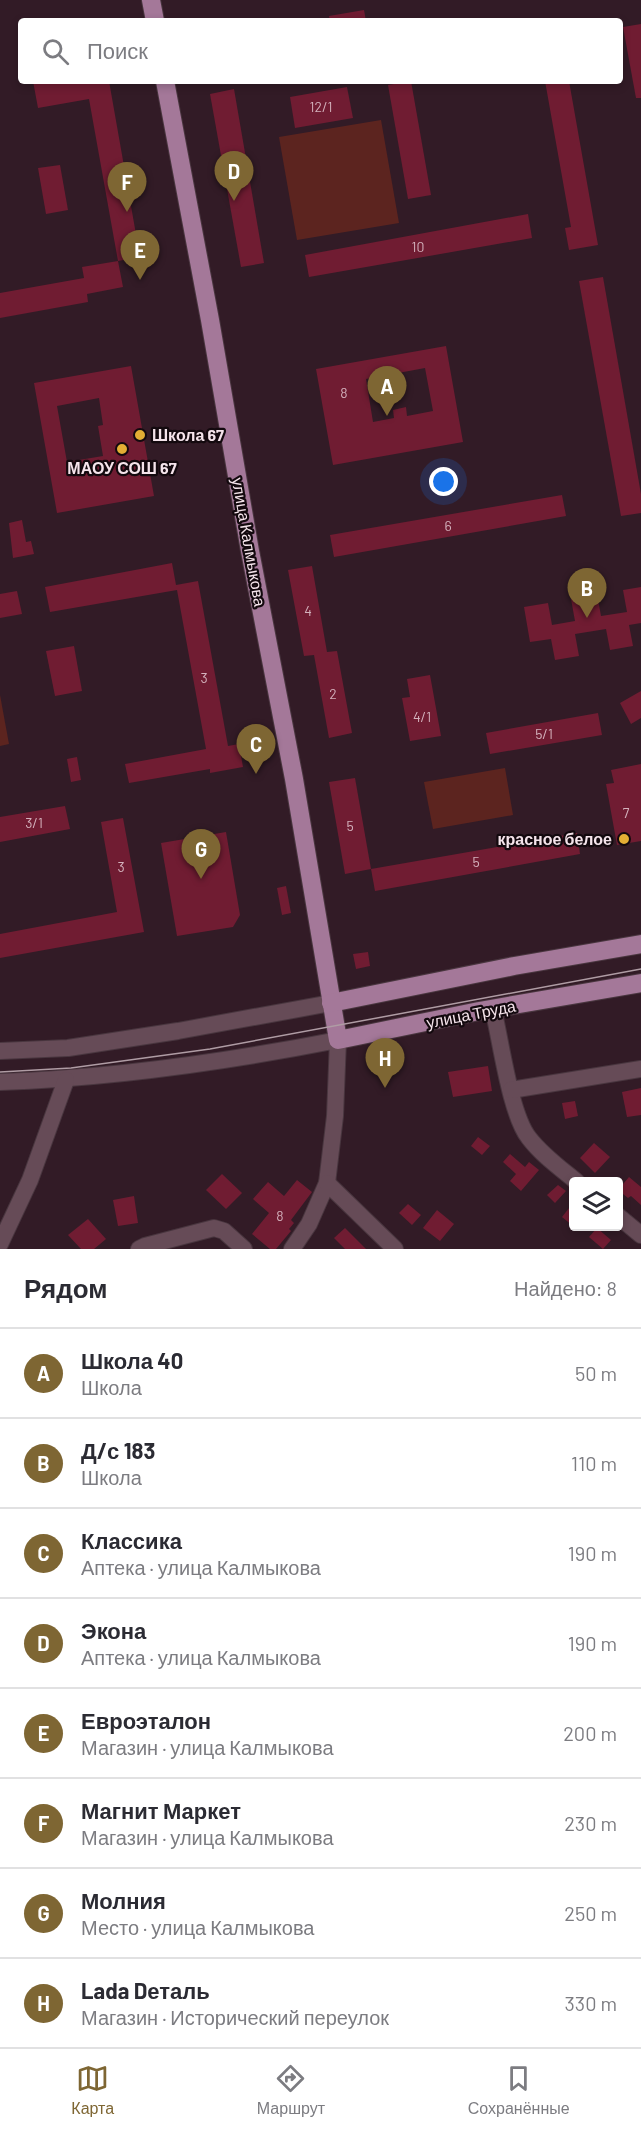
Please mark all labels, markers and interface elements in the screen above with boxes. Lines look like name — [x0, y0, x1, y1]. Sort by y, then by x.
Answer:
search box — [18, 18, 623, 84]
icon: search — [39, 35, 72, 68]
text: Поиск — [87, 37, 148, 63]
house number: 12/1 — [310, 98, 332, 115]
pin: D — [214, 152, 254, 201]
pin: F — [108, 162, 146, 212]
pin: E — [120, 230, 160, 280]
house number: 10 — [412, 238, 424, 255]
pin: A — [368, 366, 406, 416]
house number: 8 — [340, 384, 348, 401]
place label: Школа 67 — [152, 425, 224, 444]
marker: Школа 67 — [133, 428, 147, 442]
marker: МАОУ СОШ 67 — [115, 442, 129, 456]
place label: МАОУ СОШ 67 — [67, 458, 177, 477]
your location — [429, 467, 458, 496]
street label: улица Калмыкова — [229, 476, 270, 608]
house number: 6 — [444, 517, 452, 534]
pin: B — [568, 568, 606, 618]
house number: 4 — [304, 602, 312, 619]
house number: 3 — [200, 669, 208, 686]
house number: 2 — [329, 685, 337, 702]
house number: 4/1 — [413, 708, 431, 725]
pin: C — [236, 724, 276, 774]
house number: 5/1 — [535, 725, 553, 742]
house number: 7 — [623, 804, 630, 821]
house number: 3/1 — [25, 814, 43, 831]
house number: 5 — [346, 817, 354, 834]
place label: красное белое — [497, 829, 612, 848]
pin: G — [182, 830, 220, 879]
marker: красное белое — [617, 832, 631, 846]
house number: 5 — [472, 853, 480, 870]
house number: 3 — [117, 858, 125, 875]
street label: улица Труда — [425, 996, 517, 1031]
pin: H — [366, 1038, 404, 1088]
map controls — [569, 1177, 623, 1231]
button: layers — [569, 1177, 623, 1231]
house number: 8 — [276, 1207, 284, 1224]
text: Рядом — [24, 1272, 107, 1303]
text: Найдено: 8 — [514, 1276, 617, 1300]
text: Школа 40 — [81, 1347, 183, 1373]
text: A — [37, 1361, 50, 1385]
text: 50 m — [575, 1361, 617, 1385]
text: Школа — [81, 1375, 142, 1399]
text: Д/с 183 — [81, 1437, 155, 1463]
text: B — [37, 1451, 50, 1475]
text: 110 m — [571, 1451, 617, 1475]
text: Школа — [81, 1465, 142, 1489]
text: Классика — [81, 1527, 182, 1553]
text: C — [37, 1541, 50, 1565]
text: 190 m — [568, 1541, 617, 1565]
text: Аптека · улица Калмыкова — [81, 1555, 321, 1579]
text: Экона — [81, 1617, 146, 1643]
text: D — [37, 1631, 50, 1655]
text: 190 m — [568, 1631, 617, 1655]
text: Аптека · улица Калмыкова — [81, 1645, 321, 1669]
text: Евроэталон — [81, 1707, 211, 1733]
text: E — [38, 1721, 49, 1745]
text: 200 m — [563, 1721, 617, 1745]
text: Магазин · улица Калмыкова — [81, 1735, 334, 1759]
text: Магнит Маркет — [81, 1797, 241, 1823]
text: F — [38, 1811, 49, 1835]
text: 230 m — [564, 1811, 617, 1835]
text: Магазин · улица Калмыкова — [81, 1825, 334, 1849]
text: Молния — [81, 1887, 166, 1913]
text: G — [37, 1901, 50, 1925]
text: 250 m — [564, 1901, 617, 1925]
text: Место · улица Калмыкова — [81, 1915, 314, 1939]
text: Lada Dеталь — [81, 1977, 210, 2003]
text: H — [37, 1991, 50, 2015]
text: 330 m — [565, 1991, 617, 2015]
text: Магазин · Исторический переулок — [81, 2005, 389, 2029]
tab: Карта — [71, 2062, 114, 2118]
tab: Маршрут — [257, 2062, 325, 2118]
tab: Сохранённые — [468, 2062, 570, 2118]

